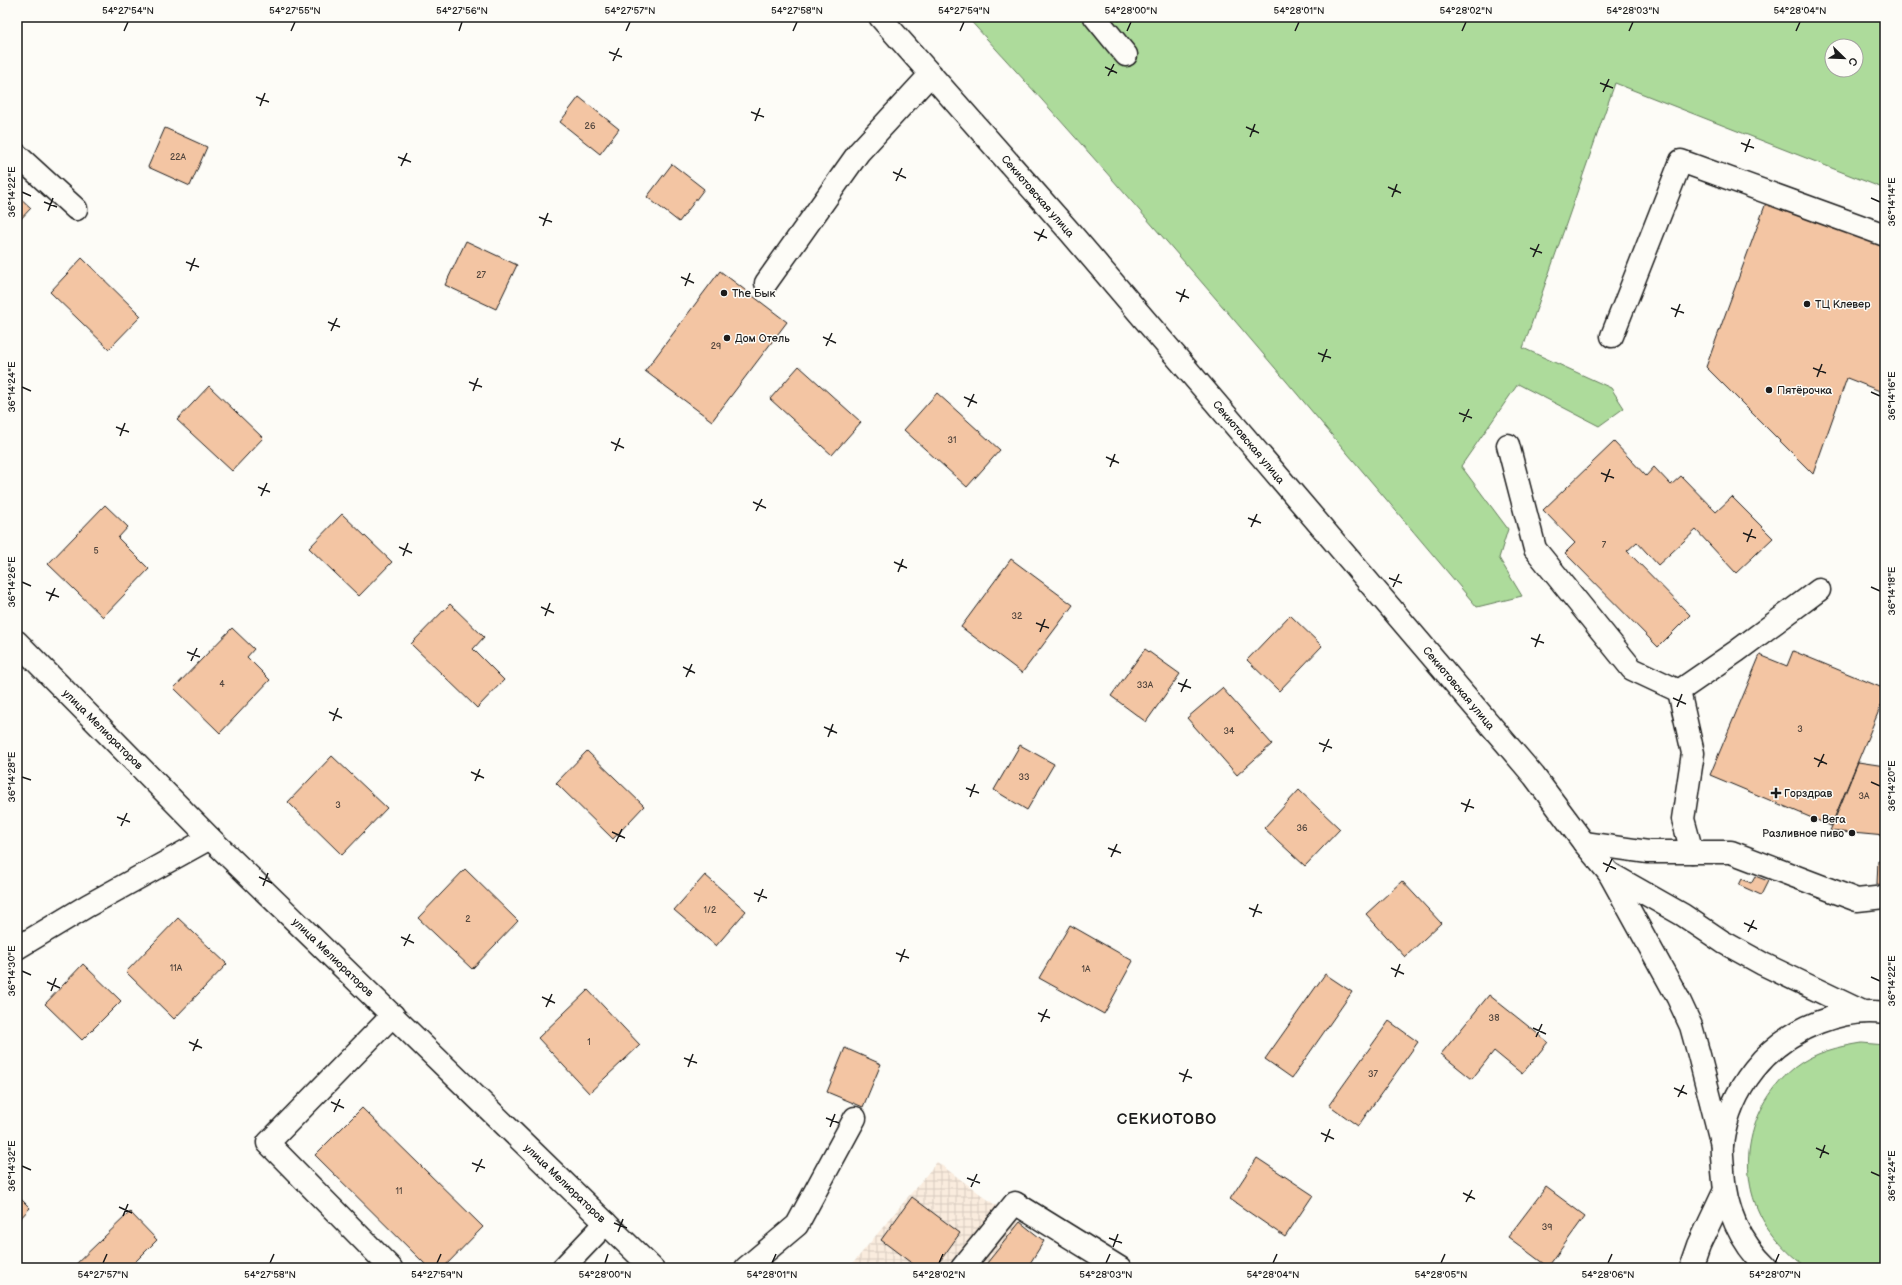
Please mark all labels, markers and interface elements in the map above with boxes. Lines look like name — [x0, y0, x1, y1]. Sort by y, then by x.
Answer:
text: 54°27'54"N — [102, 5, 154, 17]
text: 54°27'55"N — [269, 5, 321, 17]
text: 54°27'56"N — [436, 5, 488, 17]
text: 54°27'57"N — [605, 5, 655, 17]
text: 54°27'58"N — [771, 5, 823, 17]
text: 54°27'59"N — [938, 5, 990, 17]
text: 54°28'00"N — [1104, 5, 1158, 17]
text: 54°28'01"N — [1273, 5, 1325, 17]
text: 54°28'02"N — [1439, 5, 1493, 17]
text: 54°28'03"N — [1606, 5, 1660, 17]
text: 54°28'04"N — [1773, 5, 1827, 17]
north arrow — [1824, 38, 1864, 78]
text: С — [1845, 56, 1860, 68]
house number: 26 — [585, 121, 596, 132]
house number: 22А — [170, 152, 187, 163]
street label: Секиотовская улица — [998, 153, 1077, 240]
text: 36°14'22"E — [6, 166, 18, 218]
text: 36°14'14"E — [1886, 177, 1898, 227]
house number: 27 — [476, 270, 486, 281]
place label: The Бык — [732, 287, 775, 300]
marker: The Бык — [719, 288, 729, 298]
place label: ТЦ Клевер — [1815, 298, 1871, 311]
marker: ТЦ Клевер — [1802, 299, 1812, 309]
place label: Дом Отель — [735, 332, 790, 345]
marker: Дом Отель — [722, 333, 732, 343]
house number: 29 — [711, 341, 721, 352]
text: 36°14'24"E — [6, 361, 18, 413]
text: 36°14'16"E — [1886, 371, 1898, 421]
place label: Пятёрочка — [1777, 384, 1833, 397]
marker: Пятёрочка — [1764, 385, 1774, 395]
street label: Секиотовская улица — [1210, 398, 1288, 487]
house number: 31 — [947, 435, 957, 446]
house number: 7 — [1602, 540, 1607, 551]
house number: 5 — [93, 546, 99, 557]
text: 36°14'26"E — [6, 556, 18, 608]
text: 36°14'18"E — [1886, 566, 1898, 615]
house number: 32 — [1012, 611, 1023, 622]
street label: Секиотовская улица — [1420, 644, 1498, 733]
house number: 4 — [219, 679, 225, 690]
house number: 33А — [1137, 680, 1154, 691]
street label: улица Мелиораторов — [60, 687, 146, 772]
house number: 3 — [1797, 724, 1803, 735]
house number: 34 — [1223, 726, 1235, 737]
text: 36°14'28"E — [6, 751, 18, 802]
text: 36°14'20"E — [1886, 760, 1898, 811]
house number: 33 — [1018, 772, 1030, 783]
place label: Горздрав — [1784, 787, 1833, 800]
marker: Горздрав — [1771, 788, 1781, 798]
house number: 3А — [1859, 791, 1870, 802]
house number: 3 — [335, 800, 341, 811]
place label: Вега — [1822, 813, 1846, 826]
marker: Вега — [1809, 814, 1819, 824]
house number: 36 — [1296, 823, 1308, 834]
place label: Разливное пиво — [1762, 827, 1844, 840]
marker: Разливное пиво — [1847, 828, 1857, 838]
house number: 1/2 — [704, 905, 717, 916]
house number: 2 — [465, 914, 471, 925]
street label: улица Мелиораторов — [289, 915, 376, 1000]
text: 36°14'30"E — [6, 945, 18, 997]
text: 36°14'22"E — [1886, 955, 1898, 1007]
house number: 11А — [170, 963, 183, 974]
house number: 1А — [1082, 964, 1091, 975]
house number: 38 — [1489, 1013, 1499, 1024]
house number: 1 — [587, 1037, 591, 1048]
house number: 37 — [1368, 1069, 1379, 1080]
district label: СЕКИОТОВО — [1117, 1110, 1217, 1129]
text: 36°14'32"E — [6, 1140, 18, 1192]
street label: улица Мелиораторов — [521, 1141, 608, 1226]
text: 36°14'24"E — [1886, 1150, 1898, 1202]
house number: 11 — [396, 1186, 402, 1197]
house number: 39 — [1542, 1222, 1552, 1233]
text: 54°27'57"N — [78, 1269, 128, 1281]
text: 54°27'58"N — [244, 1269, 296, 1281]
text: 54°27'59"N — [411, 1269, 463, 1281]
text: 54°28'00"N — [578, 1269, 632, 1281]
text: 54°28'01"N — [746, 1269, 798, 1281]
text: 54°28'02"N — [912, 1269, 966, 1281]
text: 54°28'03"N — [1079, 1269, 1133, 1281]
text: 54°28'04"N — [1246, 1269, 1300, 1281]
text: 54°28'05"N — [1415, 1269, 1467, 1281]
text: 54°28'06"N — [1581, 1269, 1635, 1281]
text: 54°28'07"N — [1749, 1269, 1801, 1281]

